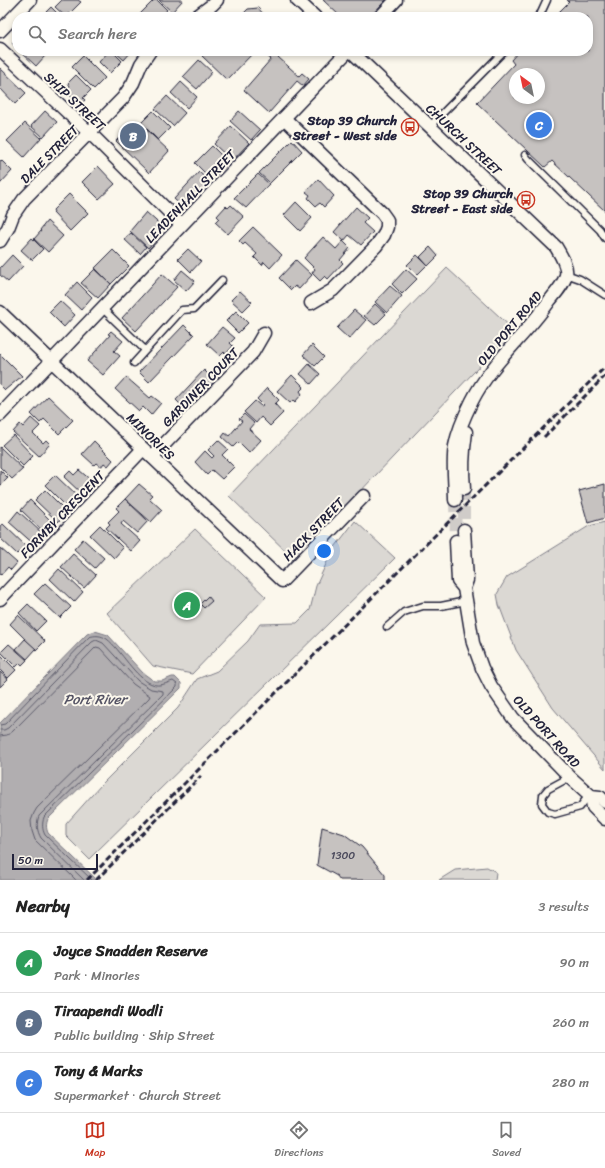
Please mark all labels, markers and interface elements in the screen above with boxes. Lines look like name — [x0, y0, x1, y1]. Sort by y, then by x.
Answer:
search box — [12, 12, 593, 56]
text: Search here — [58, 21, 137, 47]
icon: search — [26, 23, 48, 45]
street label: SHIP STREET — [38, 66, 112, 137]
north arrow — [509, 68, 545, 104]
street label: CHURCH STREET — [420, 98, 508, 182]
place label: Stop 39 Church Street - West side — [292, 109, 397, 147]
pin: C — [526, 110, 552, 140]
bus stop icon: Stop 39 Church Street - West side — [400, 117, 420, 137]
street label: DALE STREET — [14, 118, 85, 189]
pin: B — [120, 121, 146, 151]
street label: LEADENHALL STREET — [139, 143, 242, 249]
place label: Stop 39 Church Street - East side — [410, 182, 513, 220]
bus stop icon: Stop 39 Church Street - East side — [516, 190, 536, 210]
street label: OLD PORT ROAD — [471, 285, 548, 371]
street label: GARDINER COURT — [156, 341, 245, 432]
street label: MINORIES — [121, 407, 180, 466]
street label: FORMBY CRESCENT — [14, 464, 111, 564]
street label: HACK STREET — [277, 491, 350, 567]
your location — [314, 541, 334, 561]
pin: A — [174, 590, 200, 620]
water label: Port River — [64, 687, 129, 712]
street label: OLD PORT ROAD — [507, 689, 586, 773]
house number: 1300 — [331, 846, 355, 865]
text: 50 m — [18, 851, 43, 870]
scale bar — [12, 852, 98, 871]
text: Nearby — [16, 891, 70, 921]
text: 3 results — [538, 895, 589, 918]
text: Joyce Snadden Reserve — [54, 938, 208, 964]
text: A — [25, 951, 33, 974]
text: 90 m — [559, 951, 589, 974]
text: Park · Minories — [54, 964, 140, 987]
text: Tiraapendi Wodli — [54, 998, 163, 1024]
text: B — [25, 1011, 33, 1034]
text: 260 m — [553, 1011, 589, 1034]
text: Public building · Ship Street — [54, 1024, 215, 1047]
text: Tony & Marks — [54, 1058, 143, 1084]
text: C — [25, 1071, 33, 1094]
text: 280 m — [552, 1071, 589, 1094]
text: Supermarket · Church Street — [54, 1084, 221, 1107]
tab: Map — [84, 1119, 106, 1162]
tab: Directions — [274, 1119, 324, 1162]
tab: Saved — [492, 1119, 521, 1162]

